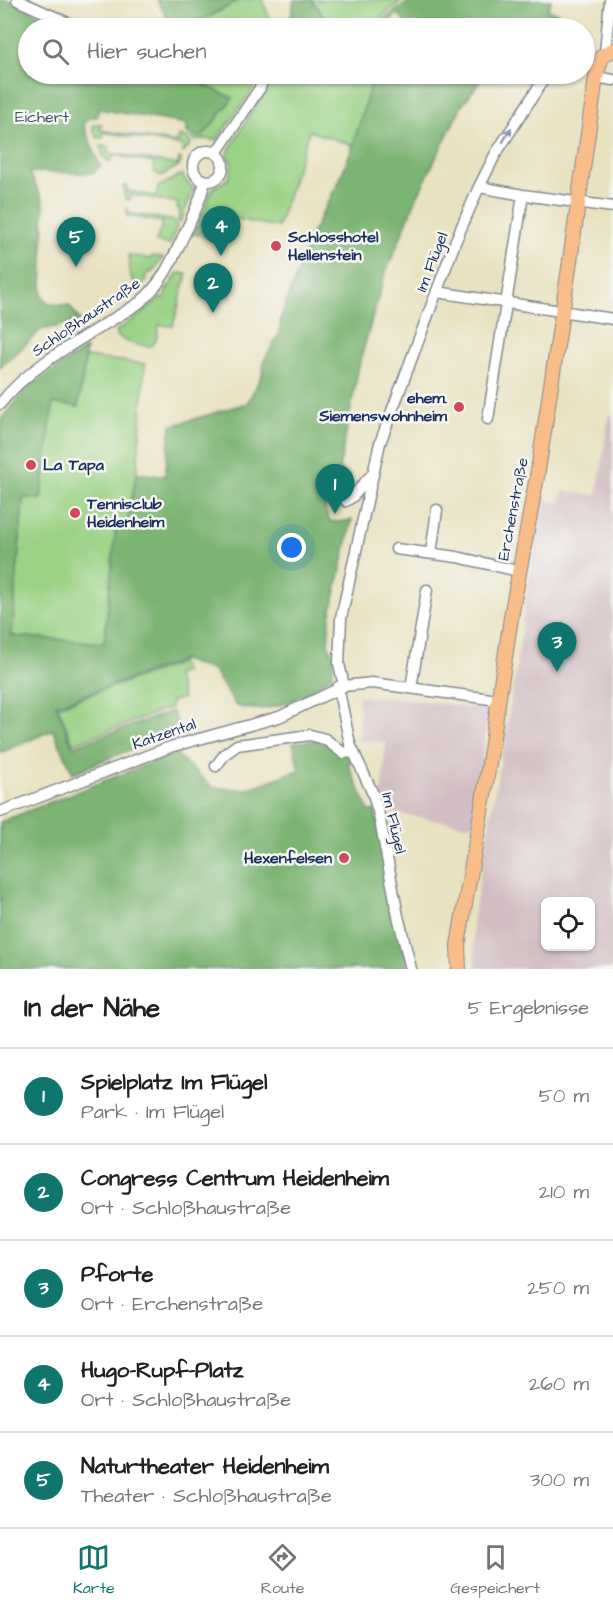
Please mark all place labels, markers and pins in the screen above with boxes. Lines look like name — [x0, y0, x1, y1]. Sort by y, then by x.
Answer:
pin: 4 — [202, 206, 240, 256]
pin: 5 — [56, 218, 96, 267]
place label: Schlosshotel Hellenstein — [287, 226, 379, 266]
marker: Schlosshotel Hellenstein — [269, 239, 283, 253]
pin: 2 — [194, 264, 232, 313]
place label: ehem. Siemenswohnheim — [318, 387, 448, 427]
marker: ehem. Siemenswohnheim — [452, 400, 466, 414]
place label: La Tapa — [43, 454, 105, 476]
marker: La Tapa — [24, 458, 38, 472]
pin: 1 — [316, 464, 354, 514]
place label: Tennisclub Heidenheim — [86, 493, 165, 533]
marker: Tennisclub Heidenheim — [68, 506, 82, 520]
pin: 3 — [538, 622, 576, 672]
place label: Hexenfelsen — [244, 847, 332, 869]
marker: Hexenfelsen — [337, 851, 351, 865]

